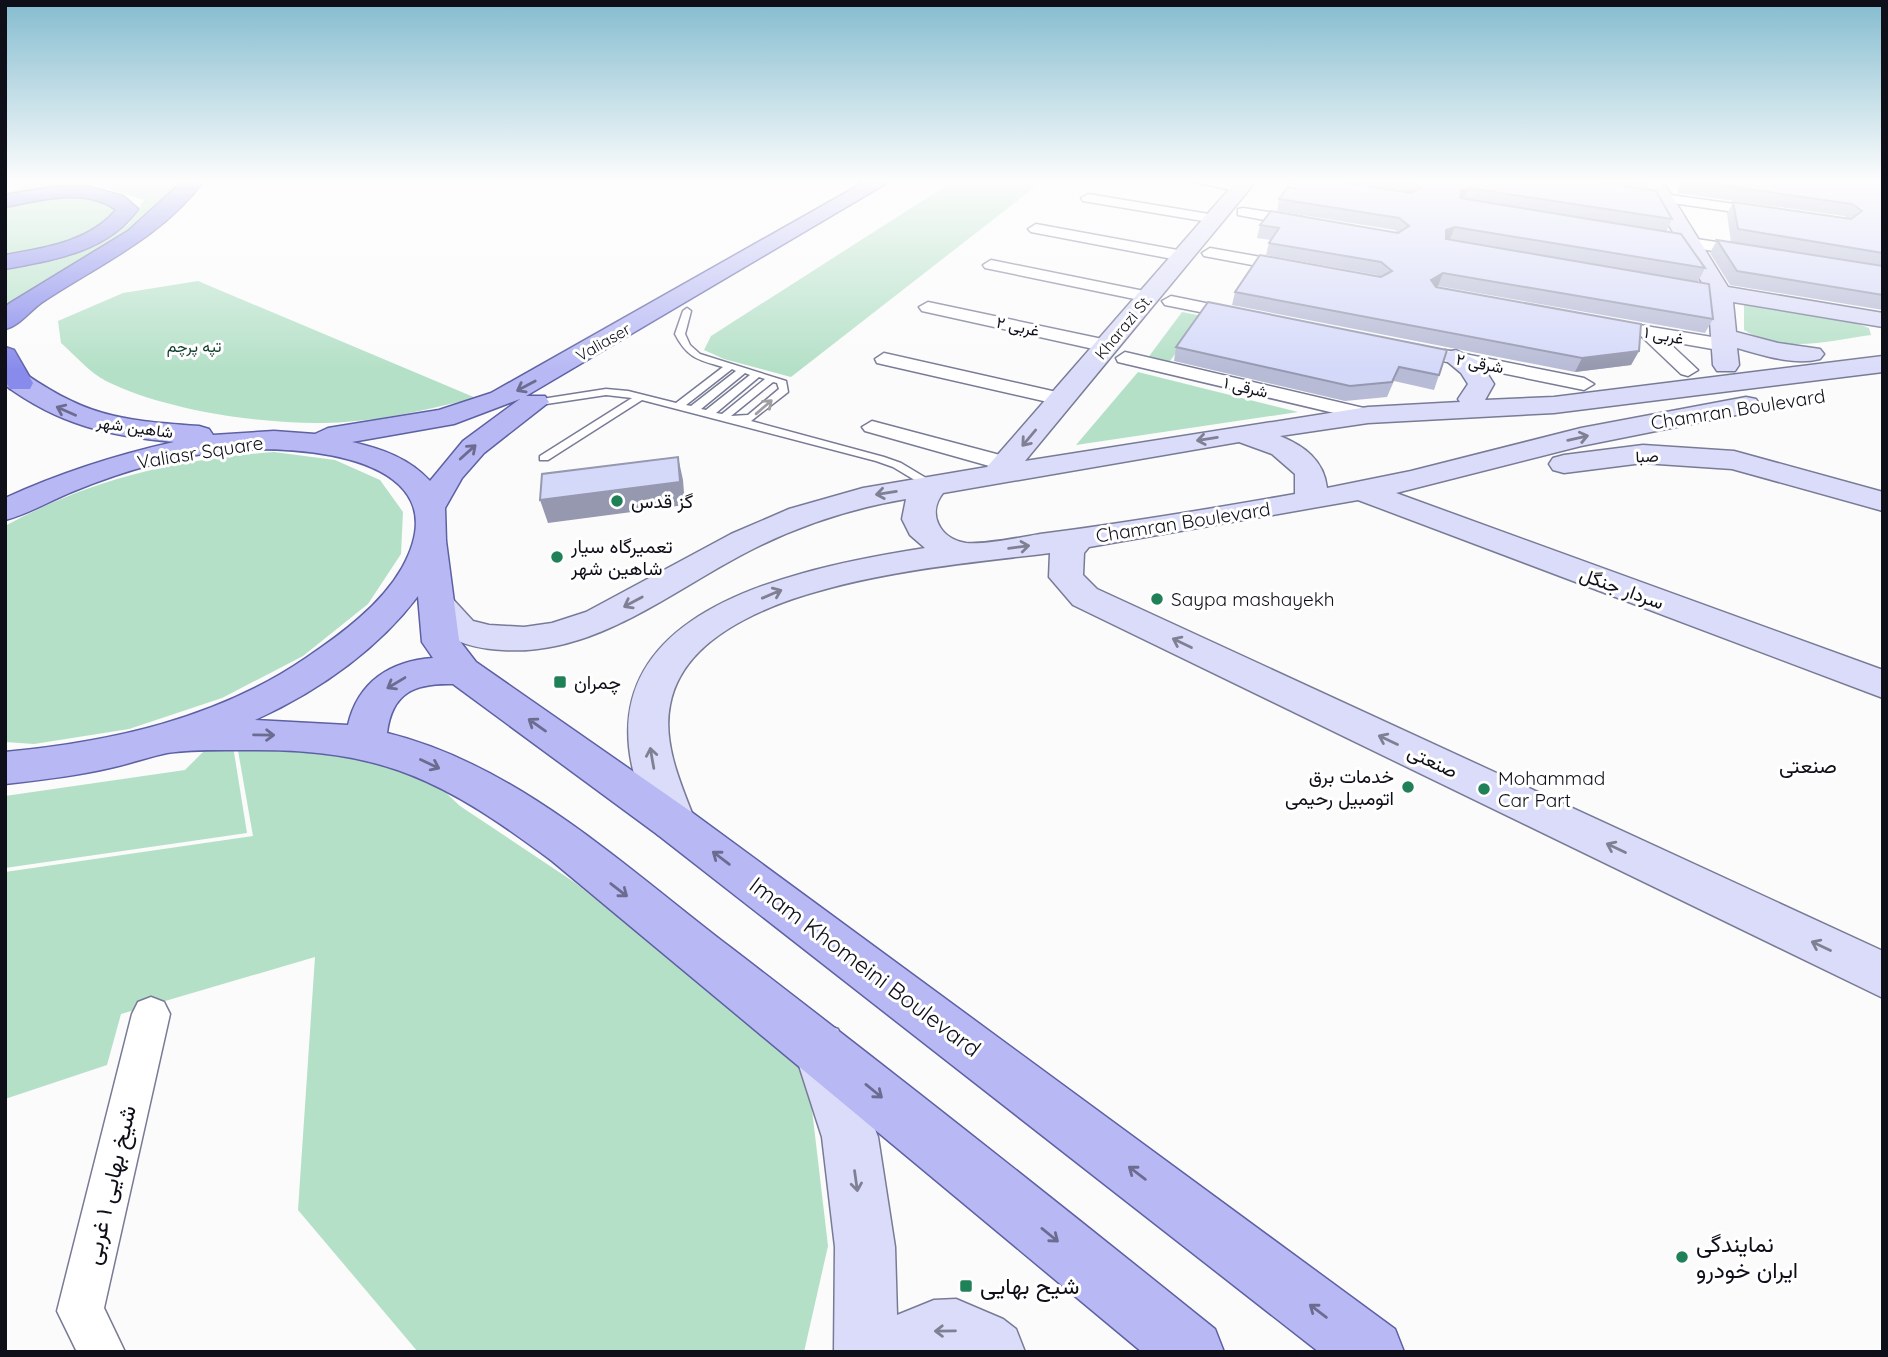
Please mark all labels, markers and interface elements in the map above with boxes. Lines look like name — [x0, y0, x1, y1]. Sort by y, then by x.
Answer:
street label: Kharazi St. — [1090, 291, 1156, 363]
street label: ۲ غربی — [994, 312, 1041, 341]
street label: Valiaser — [572, 318, 634, 366]
street label: ۱ غربی — [1643, 322, 1685, 349]
park label: تپه پرچم — [167, 336, 221, 358]
street label: ۲ شرقی — [1454, 349, 1506, 378]
street label: ۱ شرقی — [1222, 372, 1270, 403]
one-way arrow — [517, 379, 537, 393]
street label: Chamran Boulevard — [1649, 383, 1827, 435]
one-way arrow — [755, 399, 773, 415]
one-way arrow — [56, 404, 77, 417]
street label: شاهین شهر — [94, 412, 174, 443]
one-way arrow — [1021, 428, 1037, 446]
street label: Valiasr Square — [135, 430, 265, 474]
one-way arrow — [1566, 431, 1589, 444]
one-way arrow — [1196, 433, 1219, 446]
one-way arrow — [458, 444, 476, 460]
street label: صبا — [1635, 446, 1659, 466]
one-way arrow — [875, 487, 898, 500]
place label: گز قدس — [631, 489, 693, 513]
marker: گز قدس — [609, 493, 625, 509]
street label: Chamran Boulevard — [1094, 496, 1272, 548]
place label: تعمیرگاه سیار شاهین شهر — [570, 534, 673, 580]
one-way arrow — [1007, 540, 1030, 553]
marker: تعمیرگاه سیار شاهین شهر — [549, 549, 565, 565]
street label: سردار جنگل — [1577, 562, 1667, 614]
one-way arrow — [761, 587, 782, 600]
place label: Saypa mashayekh — [1171, 587, 1335, 611]
marker: Saypa mashayekh — [1149, 591, 1165, 607]
one-way arrow — [624, 595, 644, 609]
one-way arrow — [1172, 635, 1193, 648]
place label: چمران — [574, 670, 621, 696]
marker: چمران — [552, 674, 568, 690]
one-way arrow — [387, 676, 407, 690]
one-way arrow — [528, 718, 547, 732]
one-way arrow — [252, 729, 275, 742]
one-way arrow — [1378, 733, 1399, 746]
street label: صنعتی — [1404, 739, 1462, 783]
one-way arrow — [645, 747, 659, 770]
district label: صنعتی — [1779, 752, 1837, 778]
one-way arrow — [419, 758, 440, 771]
place label: خدمات برق اتومبیل رحیمی — [1285, 764, 1394, 810]
place label: Mohammad Car Part — [1498, 766, 1605, 812]
marker: خدمات برق اتومبیل رحیمی — [1400, 779, 1416, 795]
marker: Mohammad Car Part — [1476, 781, 1492, 797]
one-way arrow — [1606, 841, 1627, 854]
one-way arrow — [712, 851, 731, 866]
street label: Imam Khomeini Boulevard — [744, 870, 987, 1063]
one-way arrow — [609, 882, 627, 897]
one-way arrow — [1811, 939, 1832, 952]
one-way arrow — [865, 1084, 883, 1099]
street label: شیخ بهایی ۱ غربی — [77, 1102, 144, 1268]
one-way arrow — [1128, 1166, 1146, 1181]
one-way arrow — [850, 1169, 863, 1192]
one-way arrow — [1041, 1228, 1059, 1243]
place label: نمایندگی ایران خودرو — [1696, 1229, 1798, 1285]
marker: نمایندگی ایران خودرو — [1674, 1249, 1690, 1265]
place label: شیح بهایی — [980, 1271, 1079, 1302]
marker: شیح بهایی — [958, 1278, 974, 1294]
one-way arrow — [1309, 1303, 1328, 1318]
one-way arrow — [934, 1324, 957, 1337]

